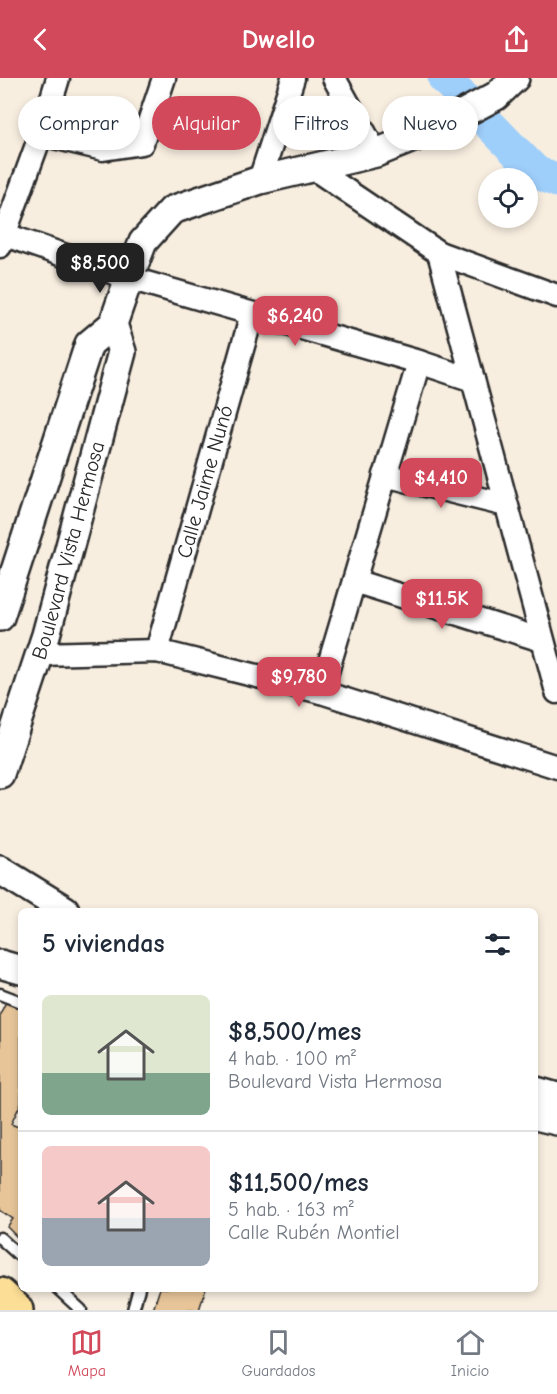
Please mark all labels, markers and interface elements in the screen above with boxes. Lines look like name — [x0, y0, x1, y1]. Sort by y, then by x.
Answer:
icon: back — [24, 23, 57, 56]
icon: share — [500, 23, 533, 56]
text: Dwello — [242, 24, 315, 55]
chip: Comprar — [18, 96, 140, 150]
chip: Alquilar — [152, 96, 261, 150]
chip: Filtros — [273, 96, 370, 150]
chip: Nuevo — [382, 96, 478, 150]
map controls — [478, 168, 538, 228]
button: locate — [478, 168, 538, 228]
pin: $8,500 — [51, 243, 149, 294]
text: $8,500 — [70, 251, 130, 274]
pin: $6,240 — [246, 296, 344, 347]
text: $6,240 — [267, 304, 323, 327]
street label: Calle Jaime Nunó — [172, 402, 238, 561]
street label: Boulevard Vista Hermosa — [27, 439, 109, 662]
pin: $4,410 — [392, 458, 490, 509]
text: $4,410 — [414, 466, 468, 489]
pin: $11.5K — [393, 579, 491, 630]
text: $11.5K — [415, 587, 469, 610]
pin: $9,780 — [250, 657, 348, 708]
text: $9,780 — [271, 665, 327, 688]
icon: filters — [481, 928, 514, 961]
text: 5 viviendas — [42, 929, 165, 959]
text: $8,500/mes — [228, 1017, 361, 1047]
icon: home — [90, 1019, 162, 1091]
text: 4 hab. · 100 m² — [228, 1047, 356, 1070]
text: Boulevard Vista Hermosa — [228, 1070, 442, 1093]
text: $11,500/mes — [228, 1168, 369, 1198]
icon: home — [90, 1170, 162, 1242]
text: 5 hab. · 163 m² — [228, 1198, 354, 1221]
text: Calle Rubén Montiel — [228, 1221, 400, 1244]
tab: Mapa — [68, 1326, 106, 1380]
tab: Guardados — [241, 1326, 315, 1380]
tab: Inicio — [451, 1326, 489, 1380]

